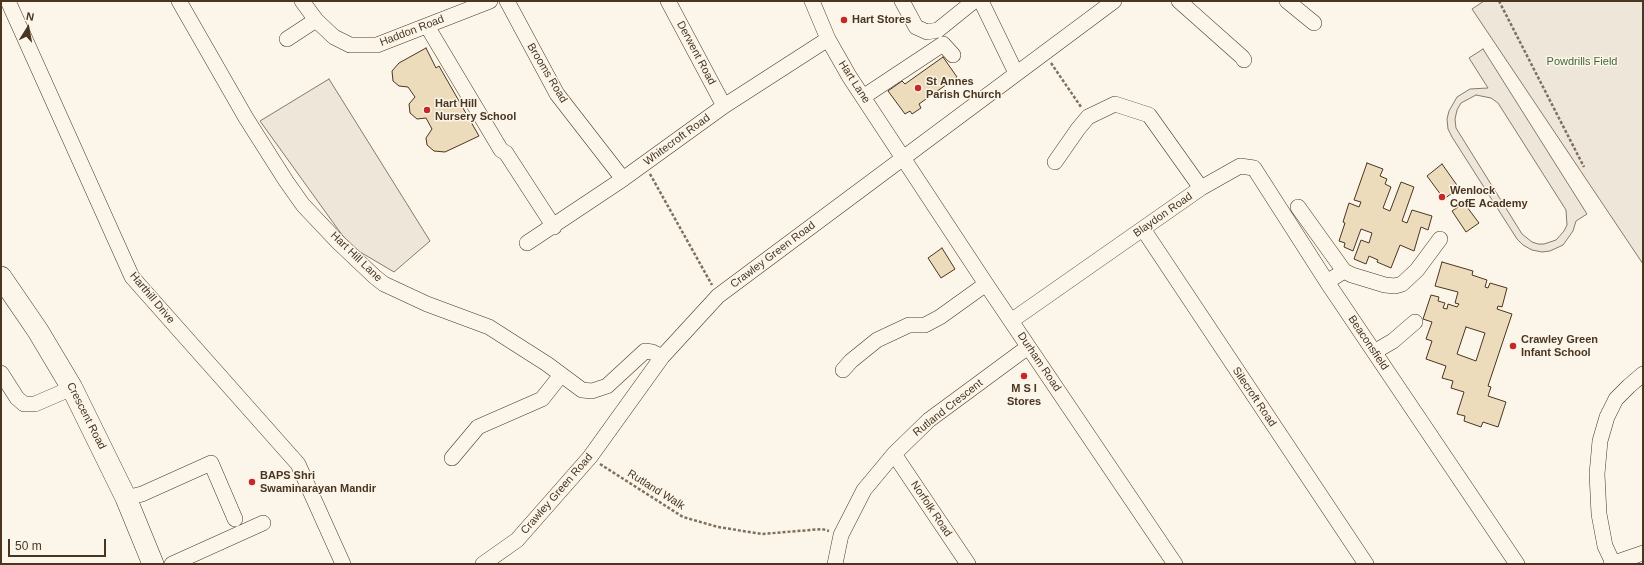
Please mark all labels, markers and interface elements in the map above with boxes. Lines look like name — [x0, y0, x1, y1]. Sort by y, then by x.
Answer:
north arrow — [8, 8, 48, 48]
text: N — [25, 10, 35, 23]
street label: Haddon Road — [378, 13, 446, 49]
place label: Hart Stores — [852, 13, 911, 27]
marker: Hart Stores — [839, 15, 849, 25]
street label: Derwent Road — [674, 19, 718, 87]
street label: Brooms Road — [524, 41, 570, 105]
park label: Powdrills Field — [1547, 55, 1617, 69]
street label: Hart Lane — [835, 58, 873, 106]
place label: St Annes Parish Church — [926, 75, 1001, 101]
marker: St Annes Parish Church — [913, 83, 923, 93]
place label: Hart Hill Nursery School — [435, 97, 516, 123]
marker: Hart Hill Nursery School — [422, 105, 432, 115]
street label: Whitecroft Road — [641, 111, 713, 169]
place label: Wenlock CofE Academy — [1450, 184, 1528, 210]
street label: Blaydon Road — [1131, 190, 1195, 240]
marker: Wenlock CofE Academy — [1437, 192, 1447, 202]
street label: Crawley Green Road — [728, 219, 818, 291]
street label: Hart Hill Lane — [327, 229, 385, 285]
street label: Harthill Drive — [127, 270, 177, 326]
street label: Beaconsfield — [1345, 313, 1391, 373]
street label: Durham Road — [1014, 330, 1064, 394]
place label: Crawley Green Infant School — [1521, 333, 1598, 359]
marker: Crawley Green Infant School — [1508, 341, 1518, 351]
street label: Silecroft Road — [1229, 365, 1279, 429]
marker: M S I Stores — [1019, 371, 1029, 381]
street label: Rutland Crescent — [910, 377, 986, 439]
street label: Crescent Road — [63, 380, 109, 452]
place label: M S I Stores — [1007, 382, 1041, 408]
street label: Crawley Green Road — [518, 451, 596, 537]
street label: Rutland Walk — [625, 467, 687, 513]
place label: BAPS Shri Swaminarayan Mandir — [260, 469, 376, 495]
marker: BAPS Shri Swaminarayan Mandir — [247, 477, 257, 487]
street label: Norfolk Road — [908, 479, 954, 539]
scale bar — [10, 531, 108, 557]
text: 50 m — [15, 539, 42, 553]

